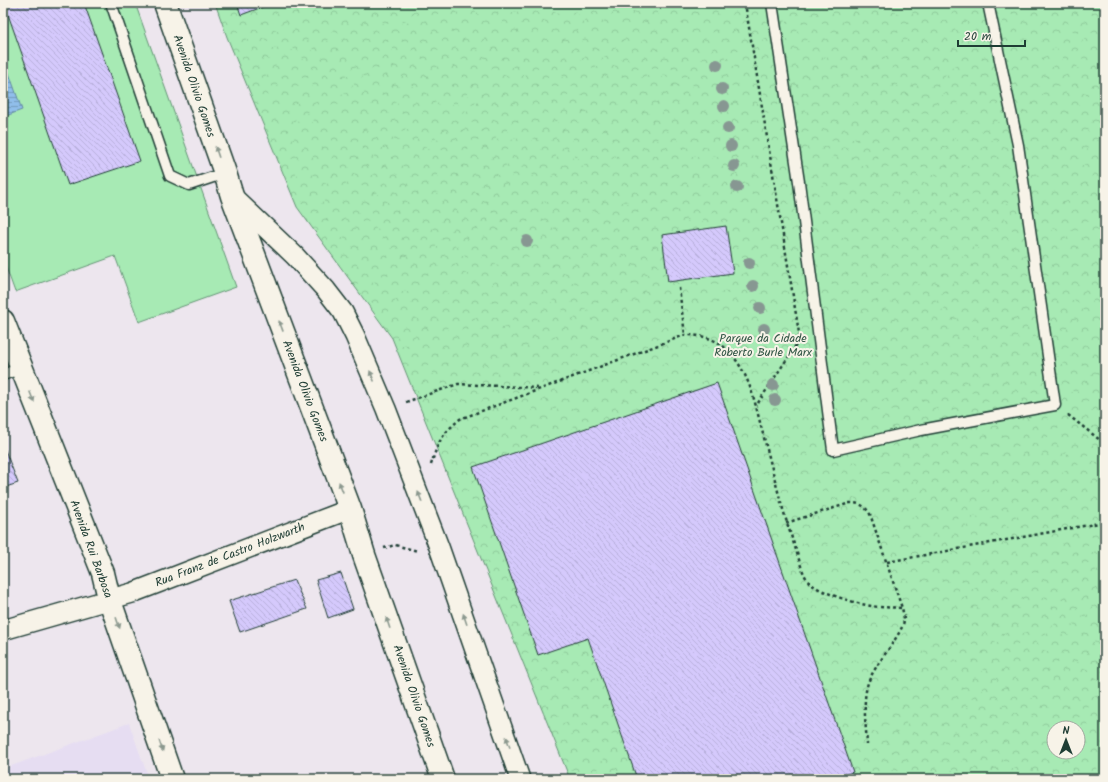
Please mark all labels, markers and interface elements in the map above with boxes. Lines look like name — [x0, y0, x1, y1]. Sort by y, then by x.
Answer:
scale bar — [958, 22, 1025, 48]
text: 20 m — [964, 27, 992, 46]
street label: Avenida Olivio Gomes — [168, 32, 220, 140]
one-way arrow — [214, 145, 220, 157]
one-way arrow — [277, 320, 283, 332]
park label: Parque da Cidade Roberto Burle Marx — [714, 329, 813, 362]
street label: Avenida Olivio Gomes — [277, 337, 333, 445]
one-way arrow — [369, 370, 375, 382]
one-way arrow — [30, 391, 36, 403]
one-way arrow — [338, 481, 344, 493]
one-way arrow — [417, 491, 423, 503]
street label: Avenida Rui Barbosa — [64, 497, 118, 601]
street label: Rua Franz de Castro Holzwarth — [152, 518, 308, 592]
one-way arrow — [461, 613, 467, 625]
one-way arrow — [115, 617, 121, 629]
one-way arrow — [385, 617, 391, 629]
street label: Avenida Olivio Gomes — [388, 642, 440, 750]
north arrow — [1046, 720, 1086, 760]
text: N — [1063, 722, 1070, 740]
one-way arrow — [504, 736, 510, 748]
one-way arrow — [158, 740, 164, 752]

